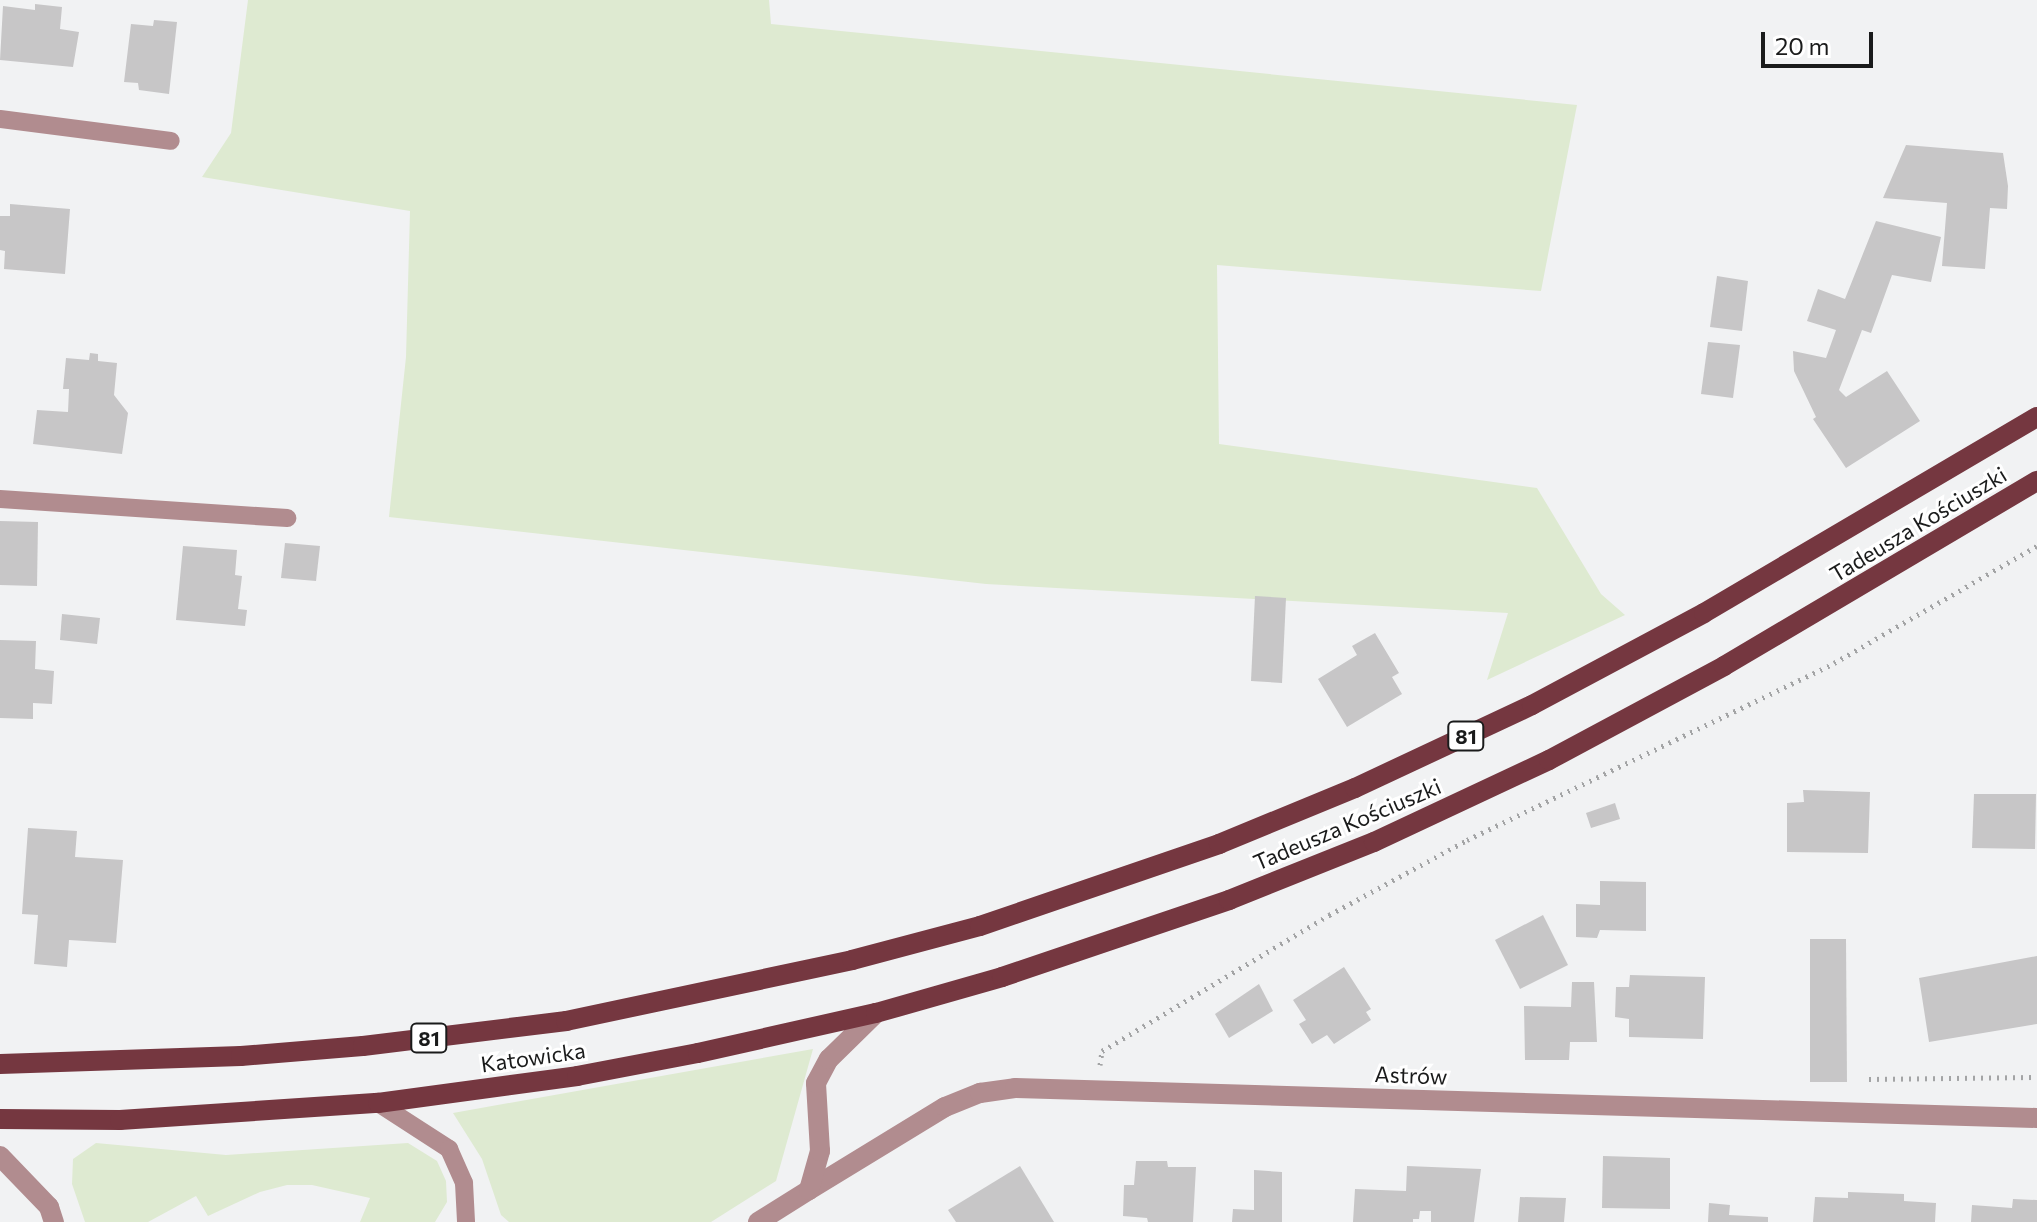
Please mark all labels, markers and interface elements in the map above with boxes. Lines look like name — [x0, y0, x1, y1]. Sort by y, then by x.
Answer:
scale bar — [1765, 16, 1877, 66]
text: 20 m — [1775, 31, 1829, 60]
street label: Tadeusza Kościuszki — [1825, 461, 2011, 587]
road number: 81 — [1446, 720, 1486, 752]
street label: Tadeusza Kościuszki — [1249, 773, 1445, 875]
road number: 81 — [409, 1022, 449, 1054]
street label: Katowicka — [479, 1037, 587, 1077]
street label: Astrów — [1374, 1061, 1448, 1089]

